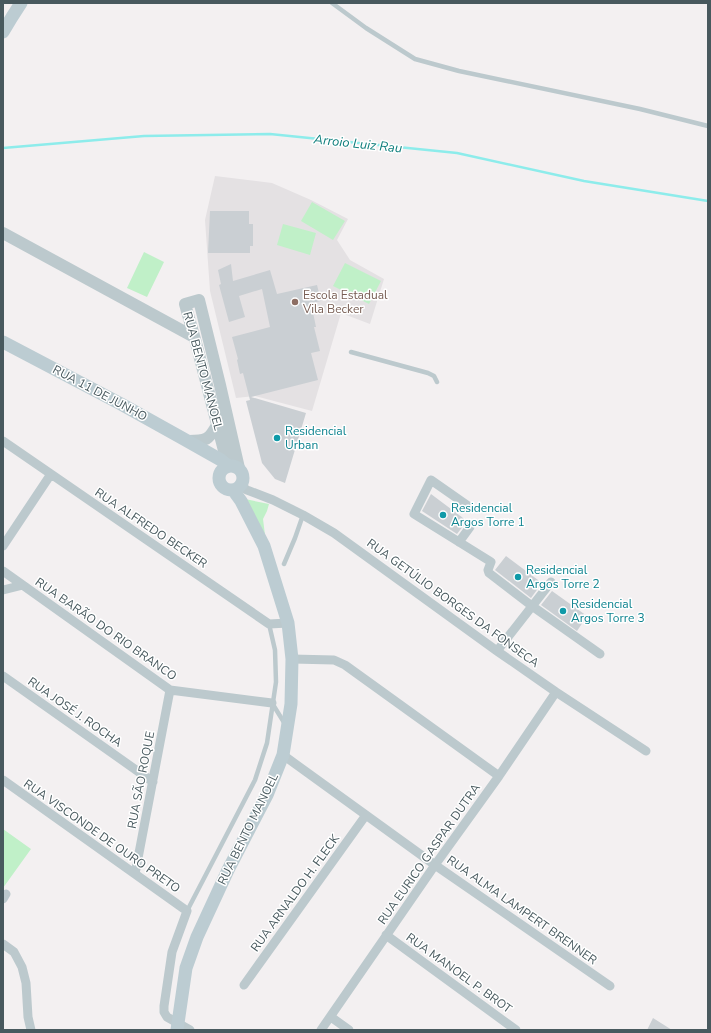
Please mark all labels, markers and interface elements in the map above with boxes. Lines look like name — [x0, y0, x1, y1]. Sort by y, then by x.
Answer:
water label: Arroio Luiz Rau — [312, 130, 403, 158]
place label: Escola Estadual Vila Becker — [302, 287, 388, 317]
marker: Escola Estadual Vila Becker — [290, 297, 300, 307]
street label: RUA BENTO MANOEL — [179, 310, 227, 433]
street label: RUA 11 DE JUNHO — [50, 361, 150, 425]
place label: Residencial Urban — [285, 423, 347, 453]
marker: Residencial Urban — [272, 433, 282, 443]
street label: RUA ALFREDO BECKER — [92, 484, 210, 572]
place label: Residencial Argos Torre 1 — [451, 500, 525, 530]
marker: Residencial Argos Torre 1 — [438, 510, 448, 520]
street label: RUA GETÚLIO BORGES DA FONSECA — [364, 535, 543, 671]
place label: Residencial Argos Torre 2 — [526, 562, 600, 592]
marker: Residencial Argos Torre 2 — [513, 572, 523, 582]
street label: RUA BARÃO DO RIO BRANCO — [32, 574, 180, 684]
place label: Residencial Argos Torre 3 — [571, 596, 645, 626]
marker: Residencial Argos Torre 3 — [558, 606, 568, 616]
street label: RUA JOSÉ J. ROCHA — [25, 673, 126, 751]
street label: RUA SÃO ROQUE — [124, 730, 158, 830]
street label: RUA BENTO MANOEL — [214, 770, 282, 887]
street label: RUA VISCONDE DE OURO PRETO — [21, 776, 183, 896]
street label: RUA EURICO GASPAR DUTRA — [374, 780, 484, 928]
street label: RUA ARNALDO H. FLECK — [247, 831, 343, 955]
street label: RUA ALMA LAMPERT BRENNER — [444, 852, 600, 968]
street label: RUA MANOEL P. BROT — [403, 929, 516, 1017]

